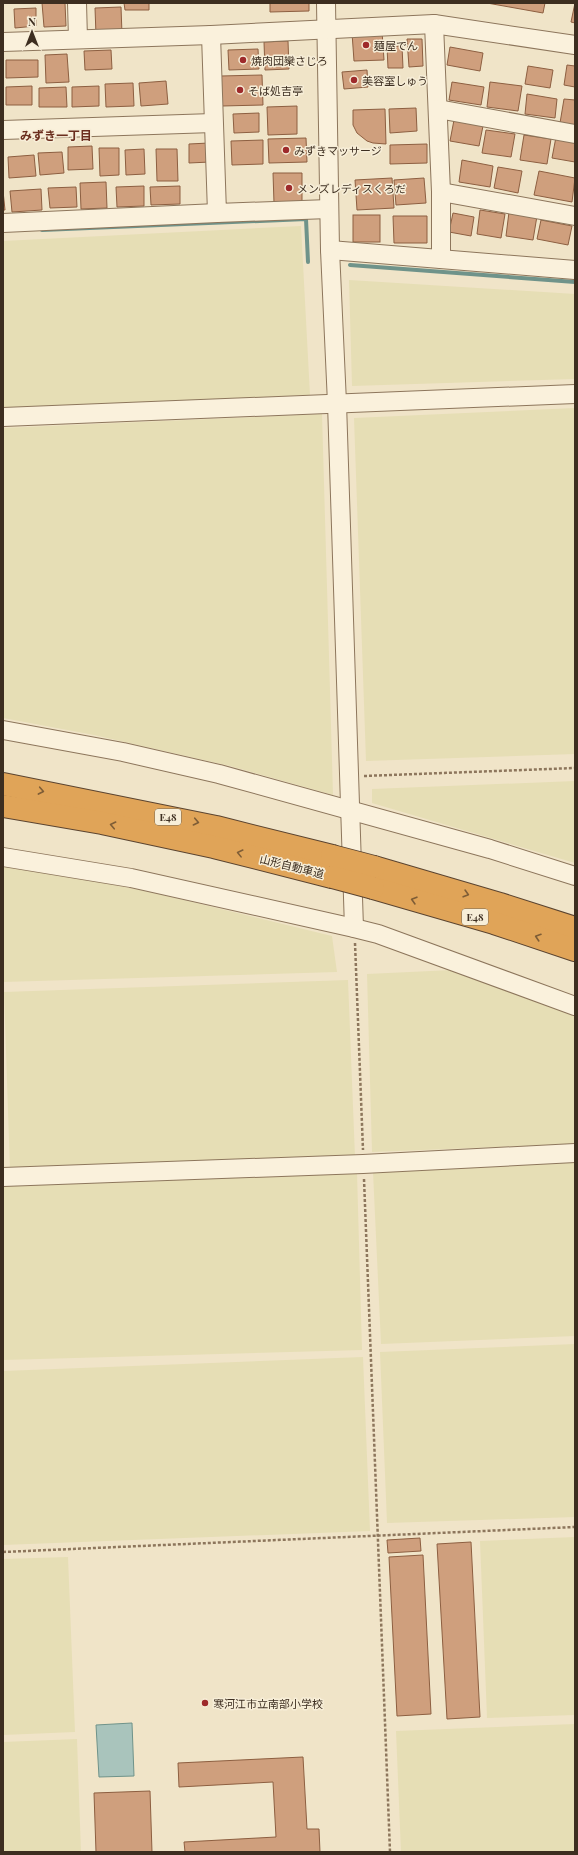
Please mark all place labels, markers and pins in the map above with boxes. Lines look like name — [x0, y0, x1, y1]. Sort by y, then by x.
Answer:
place label: 麺屋でん — [374, 38, 418, 53]
marker: 麺屋でん — [361, 40, 371, 50]
place label: 焼肉団欒さじろ — [251, 53, 328, 68]
marker: 焼肉団欒さじろ — [238, 55, 248, 65]
place label: 美容室しゅう — [362, 73, 428, 88]
marker: 美容室しゅう — [349, 75, 359, 85]
place label: そば処吉亭 — [248, 83, 303, 98]
marker: そば処吉亭 — [235, 85, 245, 95]
place label: みずきマッサージ — [294, 143, 382, 158]
marker: みずきマッサージ — [281, 145, 291, 155]
place label: メンズレディスくろだ — [297, 181, 406, 196]
marker: メンズレディスくろだ — [284, 183, 294, 193]
place label: 寒河江市立南部小学校 — [213, 1696, 323, 1711]
marker: 寒河江市立南部小学校 — [200, 1698, 210, 1708]

